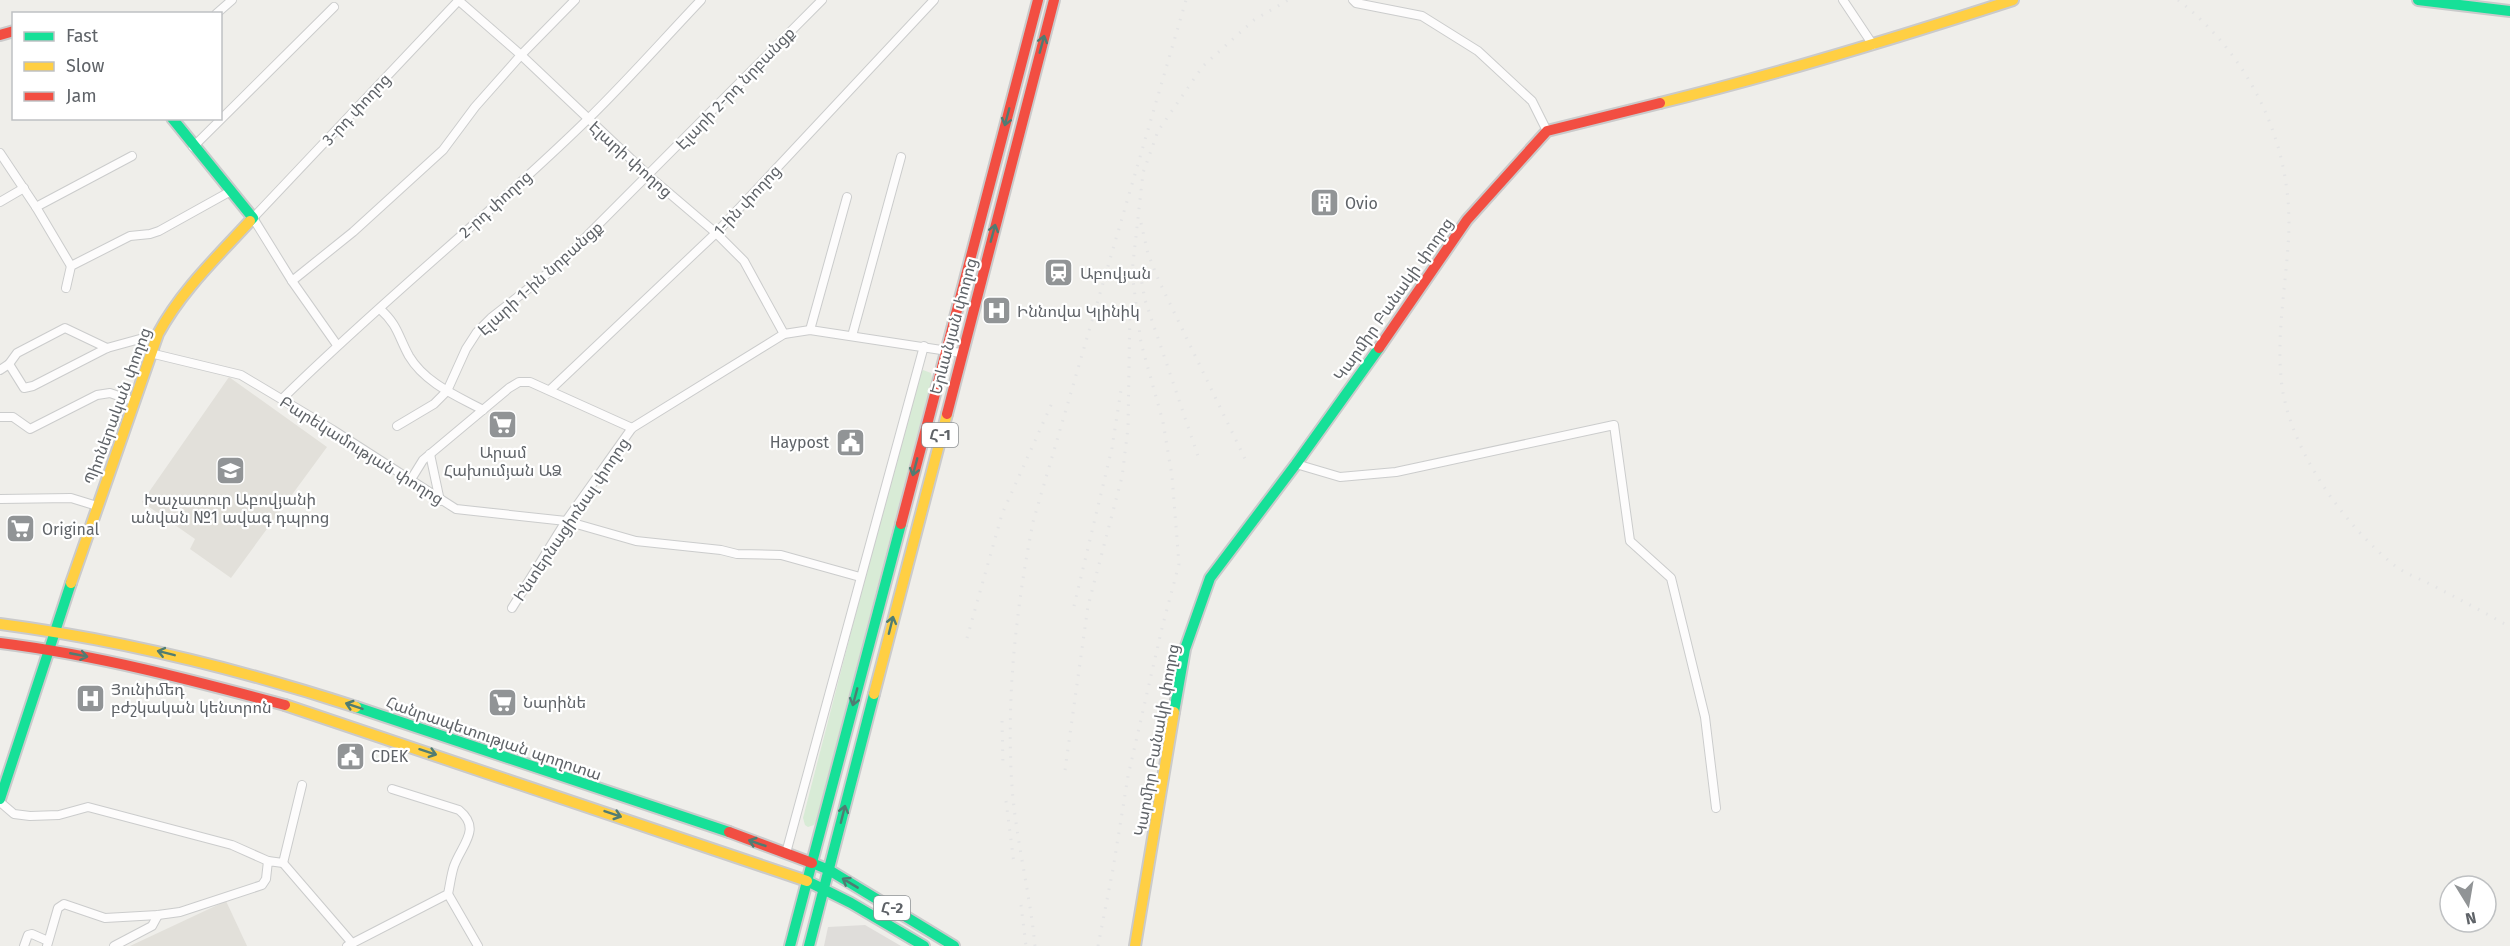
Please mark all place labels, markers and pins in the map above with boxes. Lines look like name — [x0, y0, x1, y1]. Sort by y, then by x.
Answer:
building icon: Ovio — [1308, 187, 1340, 219]
place label: Ovio — [1345, 194, 1378, 213]
station icon: Աբովյան — [1043, 257, 1075, 289]
place label: Աբովյան — [1080, 264, 1151, 283]
hospital icon: Իննովա Կլինիկ — [980, 295, 1012, 327]
place label: Իննովա Կլինիկ — [1017, 302, 1140, 321]
supermarket icon: Արամ Հախումյան ԱՁ — [487, 408, 519, 440]
public building icon: Haypost — [834, 426, 866, 458]
place label: Haypost — [770, 433, 829, 452]
place label: Արամ Հախումյան ԱՁ — [444, 443, 562, 480]
school or university icon: Խաչատուր Աբովյանի անվան №1 ավագ դպրոց — [214, 455, 246, 487]
place label: Խաչատուր Աբովյանի անվան №1 ավագ դպրոց — [131, 490, 329, 527]
supermarket icon: Original — [5, 513, 37, 545]
place label: Original — [42, 520, 100, 539]
place label: Յունիմեդ բժշկական կենտրոն — [111, 680, 272, 717]
hospital icon: Յունիմեդ բժշկական կենտրոն — [74, 682, 106, 714]
supermarket icon: Նարինե — [486, 686, 518, 718]
place label: Նարինե — [523, 693, 586, 712]
public building icon: CDEK — [334, 740, 366, 772]
place label: CDEK — [371, 747, 409, 766]

